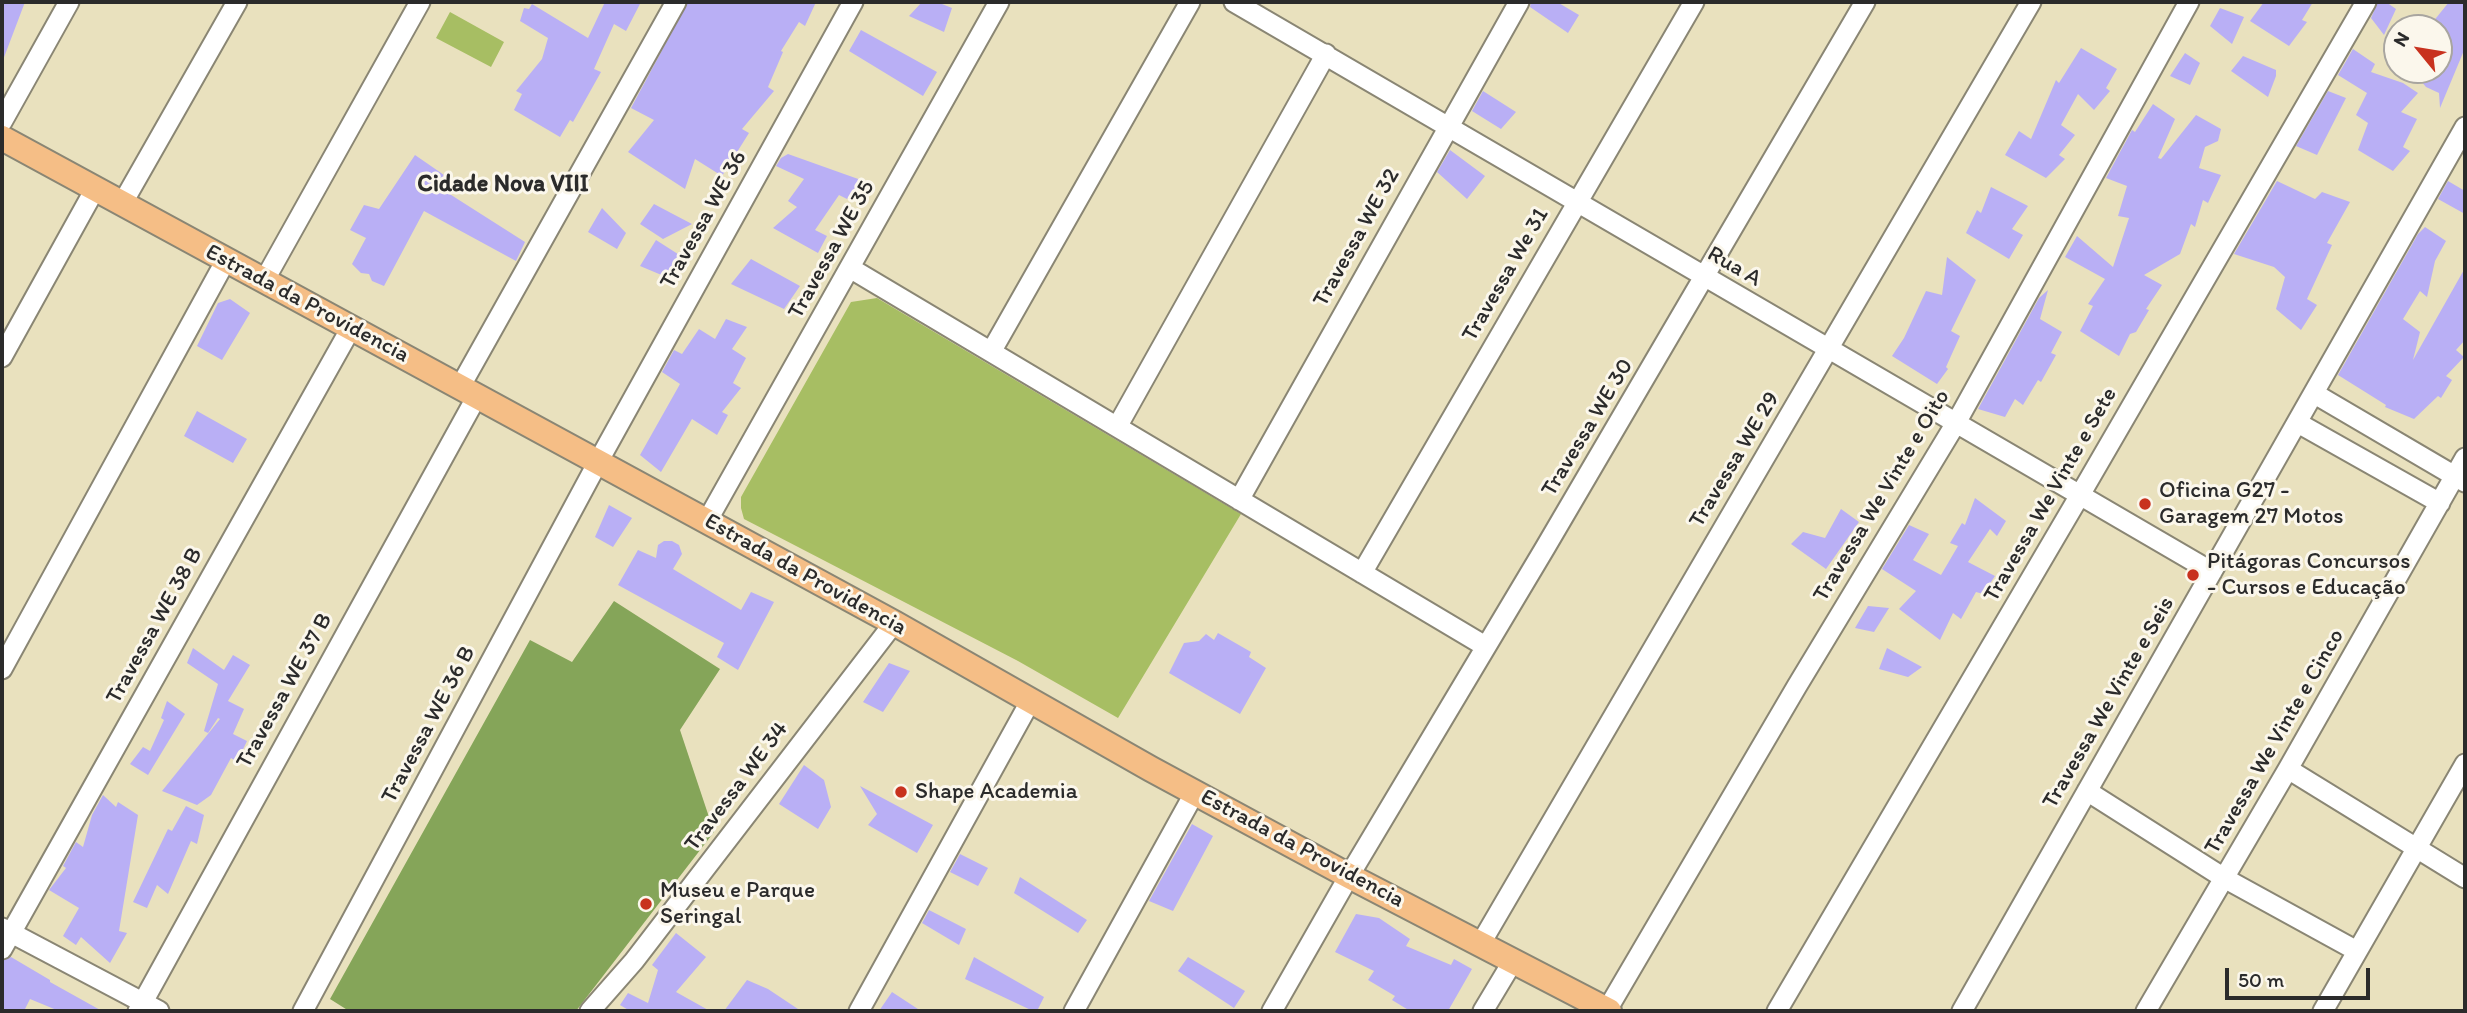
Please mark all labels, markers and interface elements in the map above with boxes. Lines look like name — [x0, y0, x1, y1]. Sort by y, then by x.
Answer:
north arrow — [2383, 14, 2453, 84]
text: N — [2388, 28, 2414, 51]
street label: Travessa WE 36 — [655, 146, 753, 294]
street label: Travessa WE 32 — [1308, 164, 1406, 312]
district label: Cidade Nova VIII — [417, 171, 589, 199]
street label: Travessa WE 35 — [783, 176, 881, 324]
street label: Travessa We 31 — [1457, 203, 1555, 347]
street label: Estrada da Providencia — [201, 239, 413, 369]
street label: Rua A — [1702, 241, 1766, 293]
street label: Travessa WE 30 — [1536, 354, 1640, 502]
street label: Travessa We Vinte e Sete — [1978, 383, 2124, 607]
street label: Travessa We Vinte e Oito — [1808, 385, 1956, 607]
street label: Travessa WE 29 — [1684, 387, 1786, 533]
place label: Oficina G27 - Garagem 27 Motos — [2159, 477, 2344, 531]
marker: Oficina G27 - Garagem 27 Motos — [2137, 496, 2153, 512]
street label: Estrada da Providencia — [699, 508, 911, 642]
street label: Travessa WE 38 B — [101, 543, 209, 709]
place label: Pitágoras Concursos - Cursos e Educação — [2207, 548, 2410, 602]
marker: Pitágoras Concursos - Cursos e Educação — [2185, 567, 2201, 583]
street label: Travessa We Vinte e Seis — [2037, 592, 2181, 814]
street label: Travessa WE 37 B — [231, 609, 339, 773]
street label: Travessa We Vinte e Cinco — [2199, 624, 2351, 860]
street label: Travessa WE 36 B — [376, 642, 482, 808]
street label: Travessa WE 34 — [679, 717, 795, 857]
place label: Shape Academia — [915, 778, 1078, 806]
marker: Shape Academia — [893, 784, 909, 800]
street label: Estrada da Providencia — [1196, 784, 1408, 914]
place label: Museu e Parque Seringal — [660, 877, 815, 931]
marker: Museu e Parque Seringal — [638, 896, 654, 912]
scale bar — [2229, 954, 2374, 998]
text: 50 m — [2238, 967, 2284, 992]

